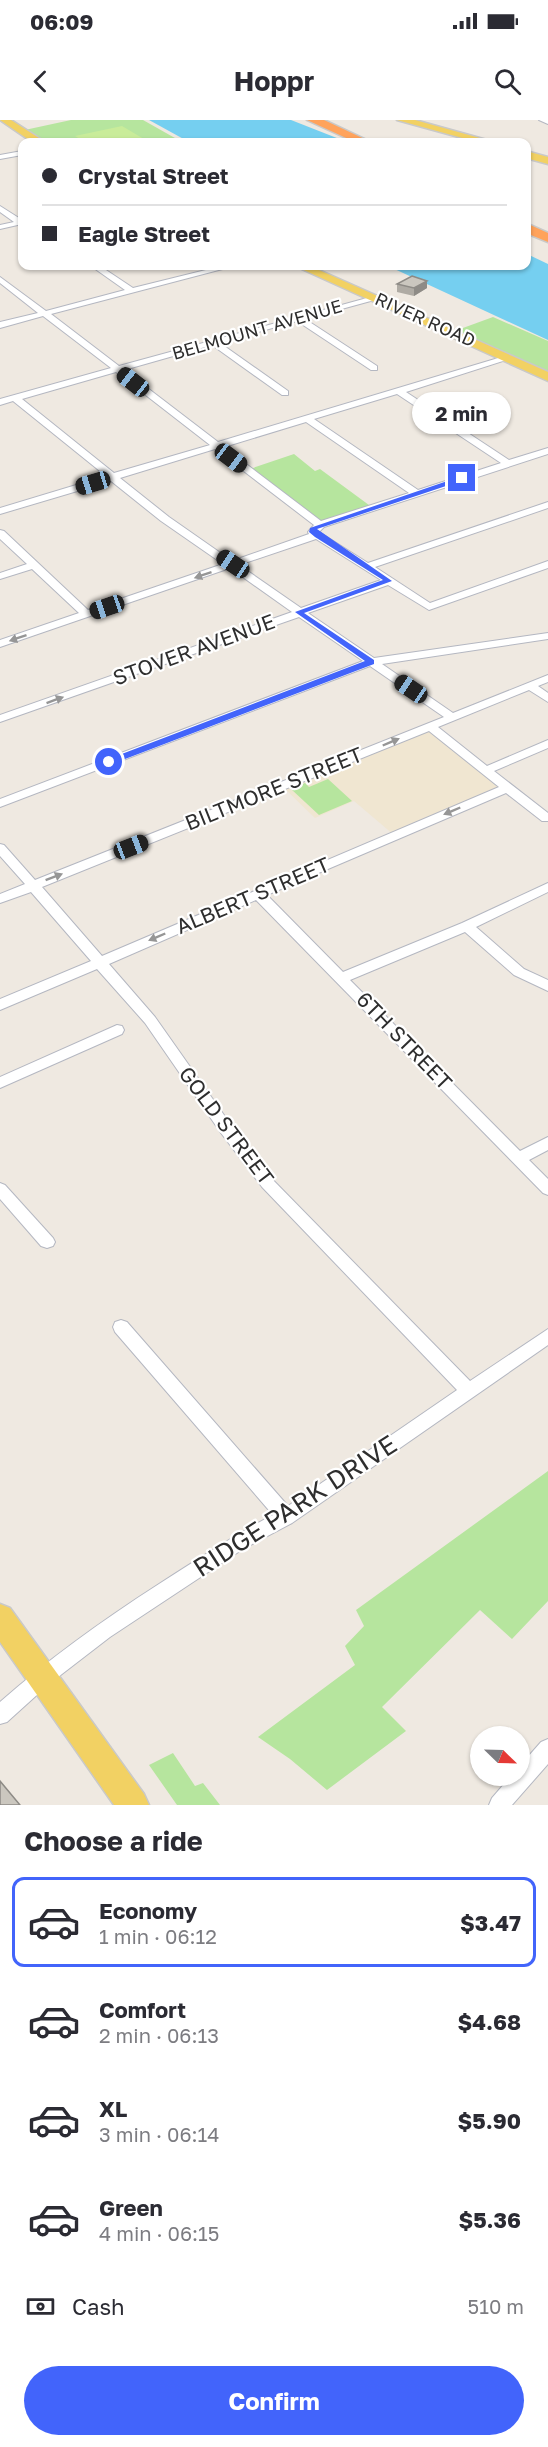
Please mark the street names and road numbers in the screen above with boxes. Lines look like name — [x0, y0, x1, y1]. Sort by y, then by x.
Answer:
street label: RIVER ROAD — [372, 287, 479, 351]
street label: BELMOUNT AVENUE — [169, 294, 344, 364]
street label: STOVER AVENUE — [109, 608, 278, 690]
street label: BILTMORE STREET — [181, 741, 366, 836]
street label: ALBERT STREET — [172, 851, 333, 939]
street label: 6TH STREET — [351, 986, 458, 1095]
street label: GOLD STREET — [174, 1061, 280, 1190]
street label: RIDGE PARK DRIVE — [187, 1428, 402, 1583]

